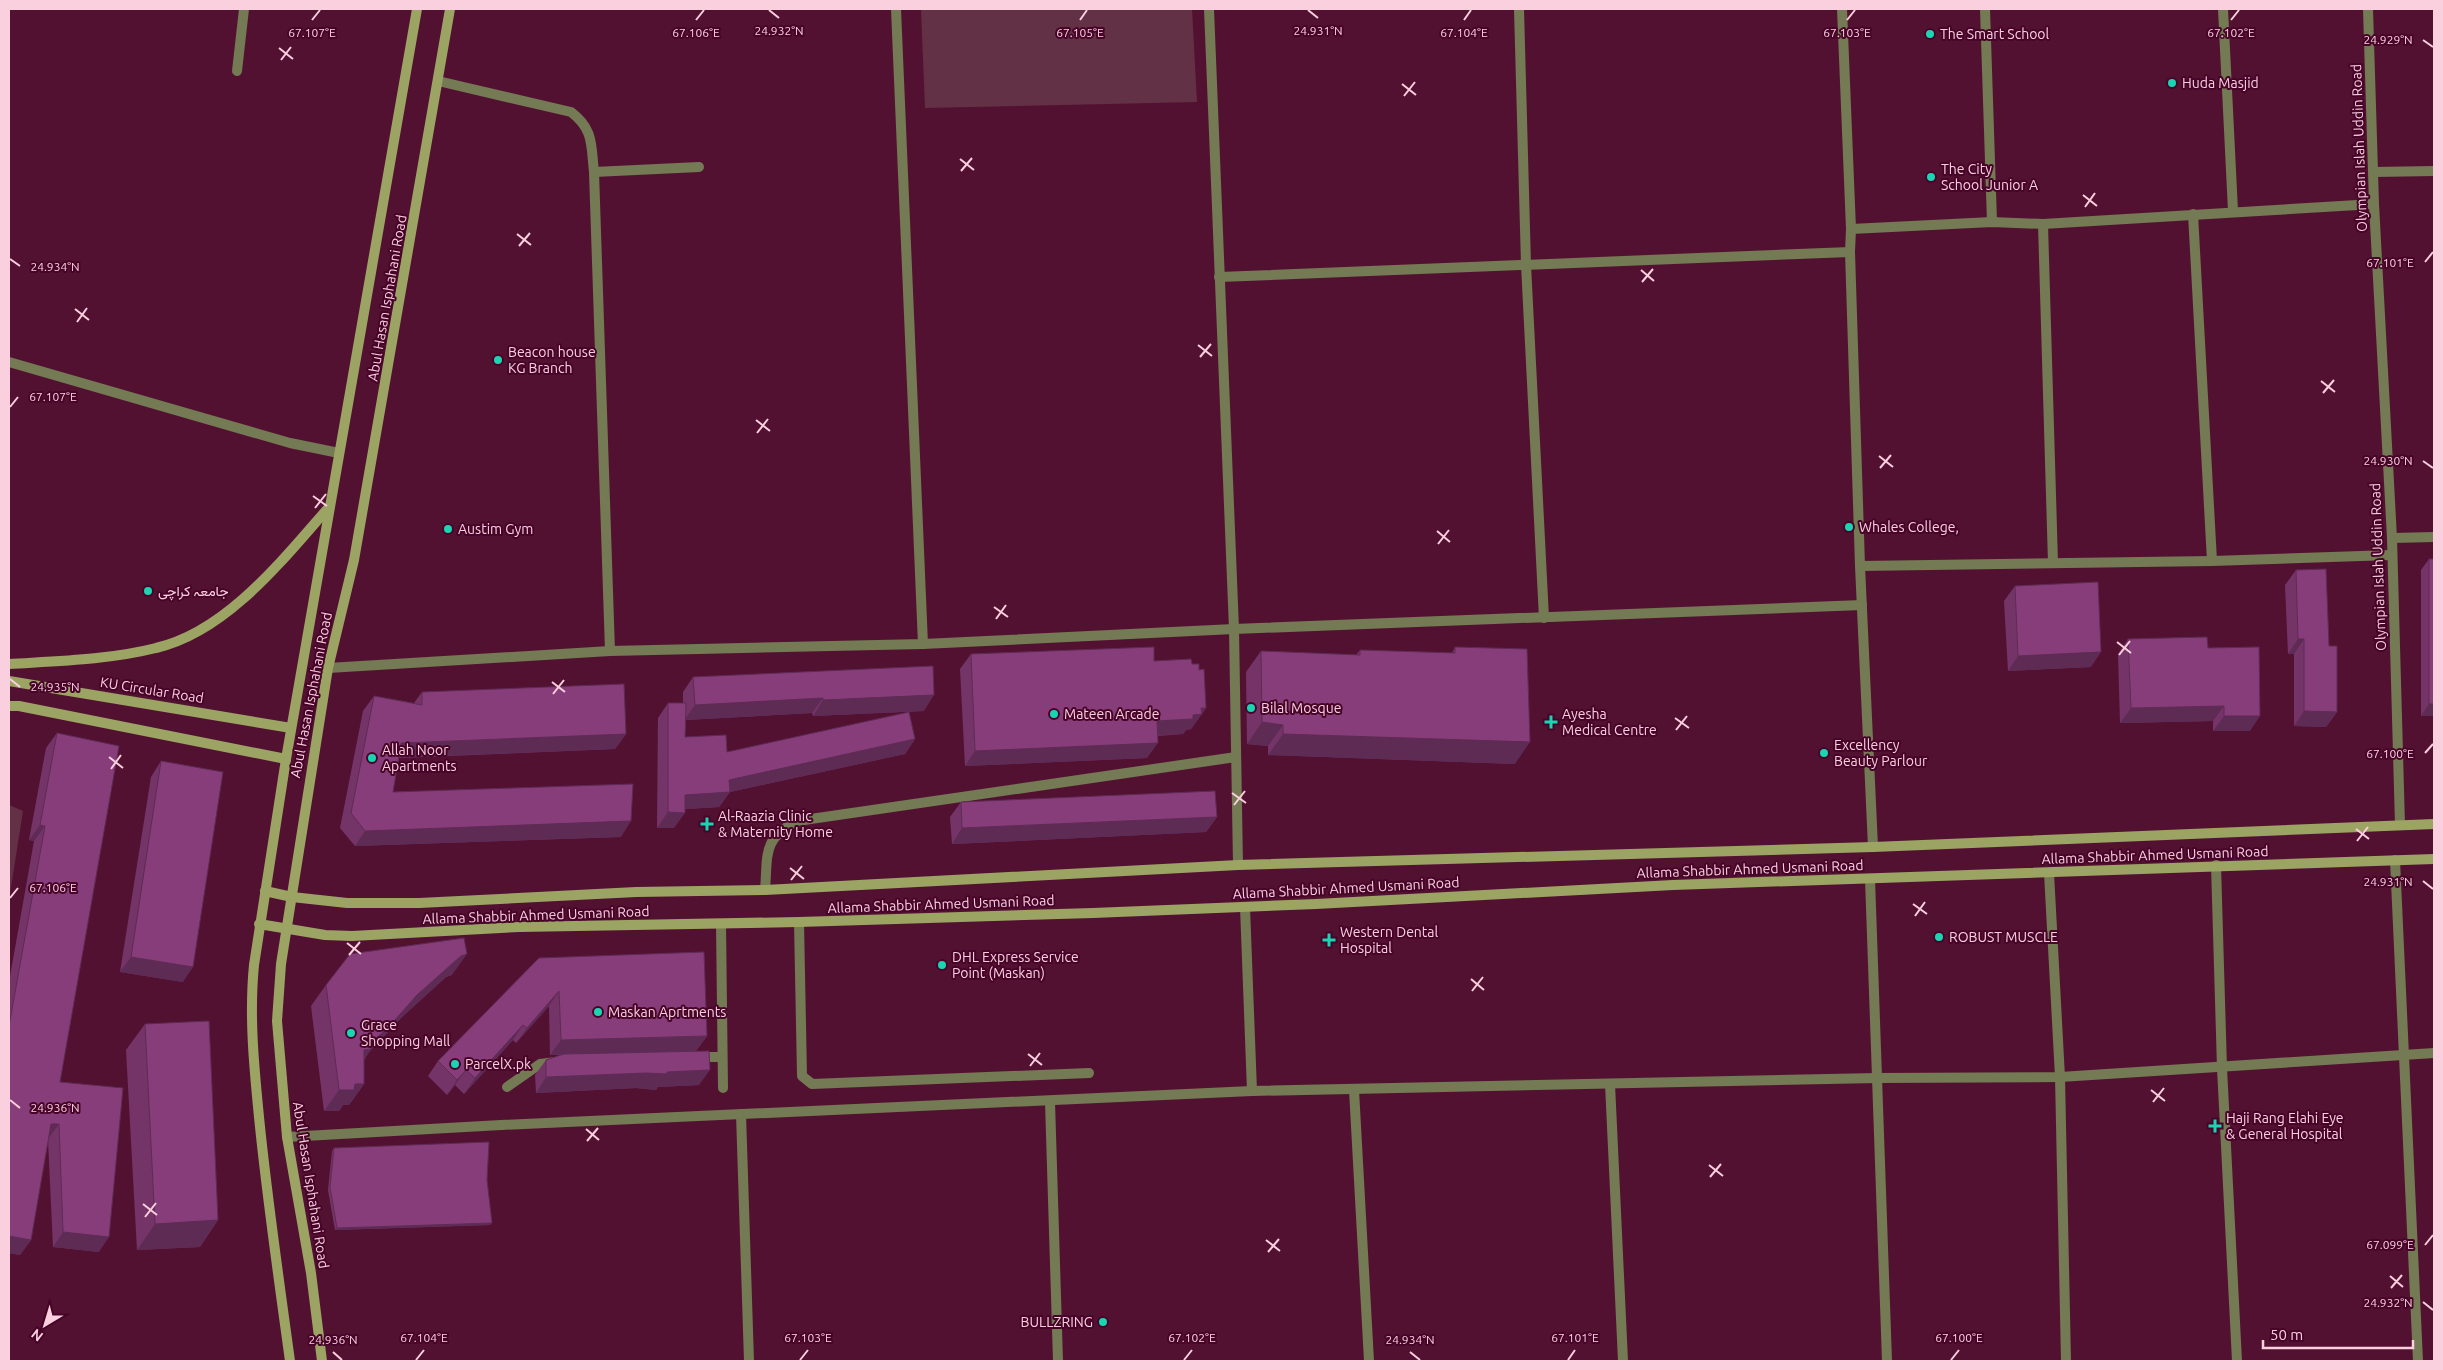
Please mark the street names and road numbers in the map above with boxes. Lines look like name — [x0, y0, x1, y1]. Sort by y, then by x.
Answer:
street label: Olympian Islah Uddin Road — [2348, 64, 2370, 232]
street label: Abul Hasan Isphahani Road — [364, 214, 410, 382]
street label: Olympian Islah Uddin Road — [2367, 483, 2389, 651]
street label: Abul Hasan Isphahani Road — [287, 611, 335, 779]
street label: KU Circular Road — [99, 674, 205, 706]
street label: Allama Shabbir Ahmed Usmani Road — [2041, 843, 2269, 867]
street label: Allama Shabbir Ahmed Usmani Road — [1636, 857, 1864, 881]
street label: Allama Shabbir Ahmed Usmani Road — [1232, 874, 1460, 902]
street label: Allama Shabbir Ahmed Usmani Road — [827, 892, 1055, 916]
street label: Allama Shabbir Ahmed Usmani Road — [422, 903, 650, 927]
street label: Abul Hasan Isphahani Road — [290, 1100, 332, 1270]

